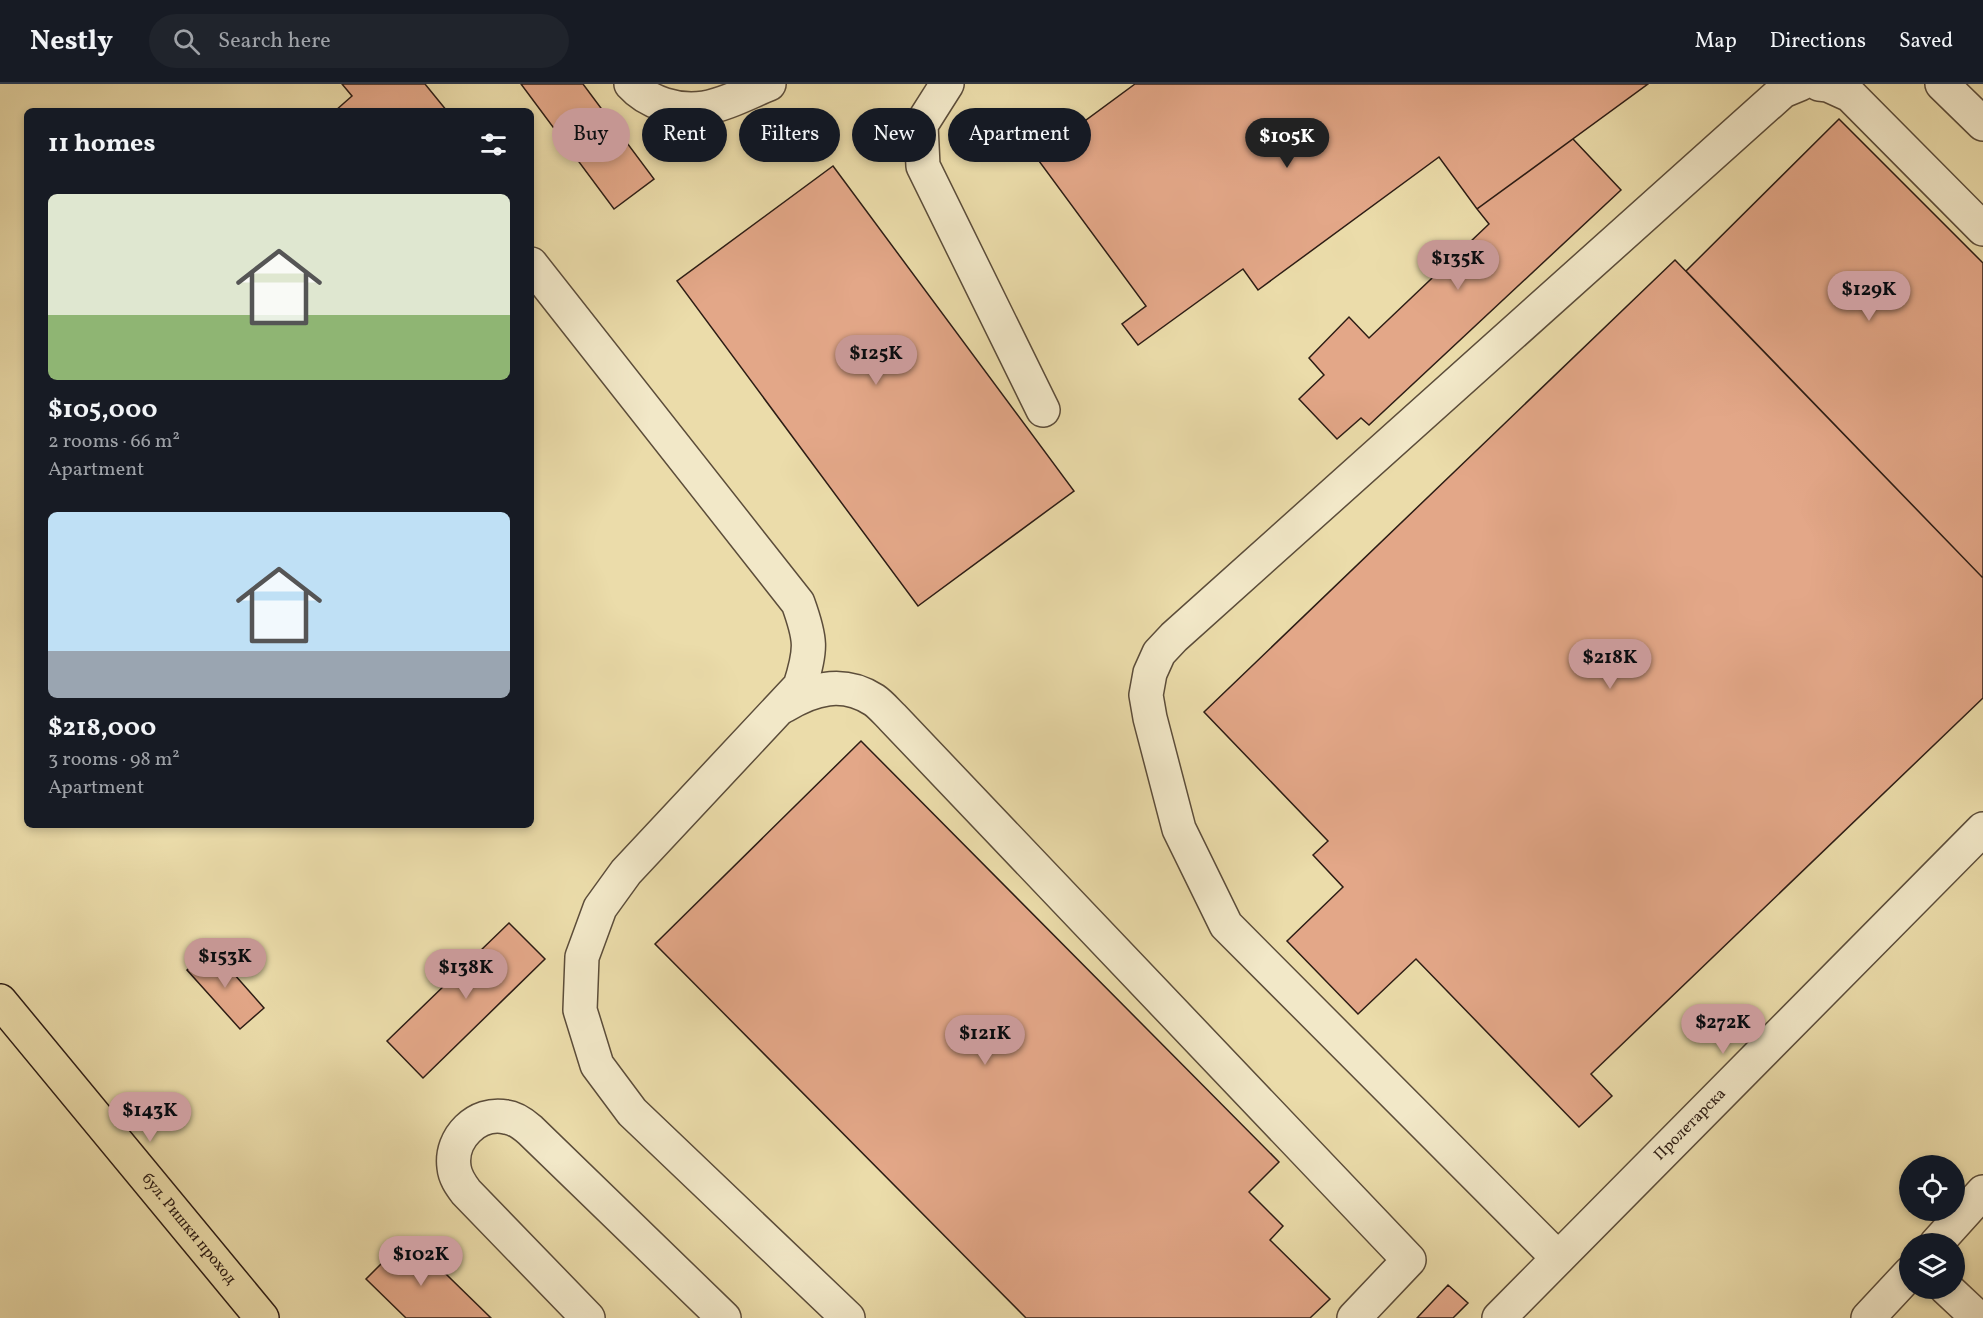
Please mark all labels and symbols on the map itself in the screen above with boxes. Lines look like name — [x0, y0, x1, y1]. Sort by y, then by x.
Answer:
pin: $105K — [1245, 118, 1329, 169]
pin: $135K — [1416, 240, 1500, 291]
pin: $129K — [1827, 271, 1911, 322]
pin: $125K — [834, 335, 918, 386]
pin: $218K — [1568, 639, 1652, 690]
pin: $153K — [183, 938, 267, 989]
pin: $138K — [424, 949, 508, 1000]
pin: $272K — [1681, 1004, 1765, 1055]
pin: $121K — [943, 1015, 1027, 1066]
street label: Пролетарска — [1649, 1083, 1731, 1166]
pin: $143K — [108, 1092, 192, 1143]
street label: бул. Ришки проход — [136, 1169, 241, 1289]
pin: $102K — [379, 1236, 463, 1287]

